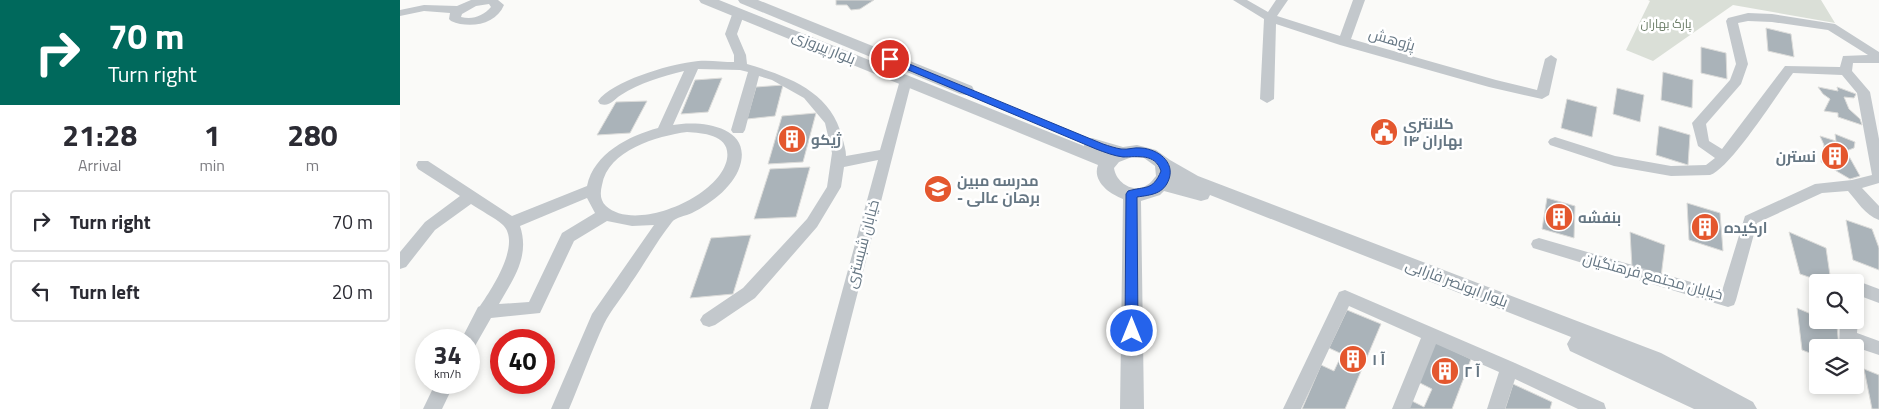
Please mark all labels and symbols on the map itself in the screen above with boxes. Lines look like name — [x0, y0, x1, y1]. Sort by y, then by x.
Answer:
park label: پارک بهاران — [1641, 14, 1692, 33]
street label: پژوهش — [1366, 21, 1418, 57]
street label: بلوار پیروزی — [789, 24, 859, 70]
pin — [869, 38, 911, 80]
place label: کلانتری ۱۴ بهاران — [1403, 112, 1463, 152]
public building icon: کلانتری ۱۴ بهاران — [1369, 117, 1399, 147]
building icon: ژیکو — [777, 124, 807, 154]
place label: ژیکو — [811, 128, 842, 151]
building icon: نسترن — [1820, 141, 1850, 171]
place label: نسترن — [1776, 145, 1816, 168]
place label: مدرسه مبین - برهان عالی — [957, 169, 1040, 209]
school or university icon: مدرسه مبین - برهان عالی — [923, 174, 953, 204]
street label: خیابان شبستری — [839, 197, 885, 291]
building icon: بنفشه — [1544, 202, 1574, 232]
place label: بنفشه — [1578, 206, 1621, 229]
building icon: ارکیده — [1690, 212, 1720, 242]
place label: ارکیده — [1724, 216, 1767, 239]
street label: خیابان مجتمع فرهنگیان — [1580, 246, 1726, 306]
street label: بلوار ابونصر فارابی — [1402, 253, 1512, 313]
position arrow — [1105, 304, 1157, 356]
speed limit sign: 40 — [490, 329, 555, 394]
building icon: آ ۱ — [1338, 344, 1368, 374]
place label: آ ۱ — [1372, 348, 1386, 371]
building icon: آ ۲ — [1430, 356, 1460, 386]
place label: آ ۲ — [1464, 360, 1481, 383]

